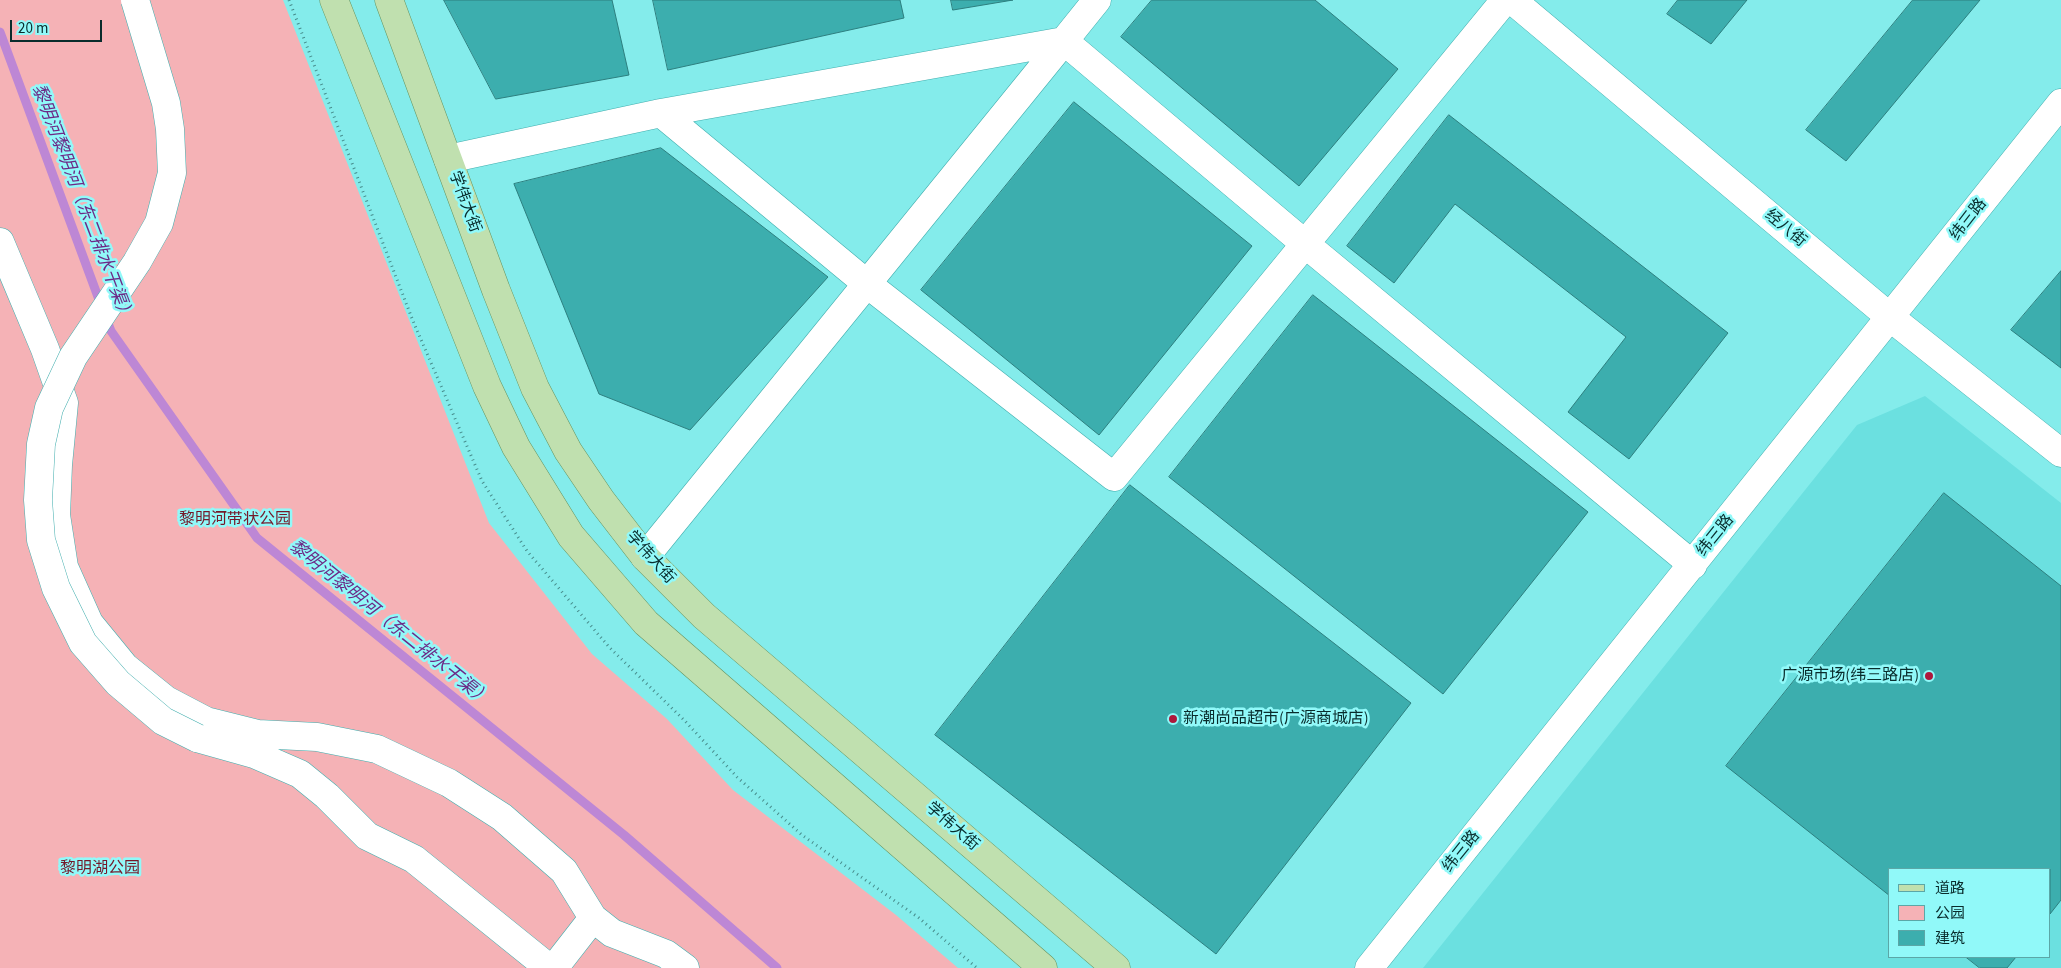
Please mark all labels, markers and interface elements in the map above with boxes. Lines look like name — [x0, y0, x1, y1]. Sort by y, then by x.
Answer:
scale bar — [12, 10, 105, 42]
text: 20 m — [18, 18, 48, 39]
water label: 黎明河黎明河（东二排水干渠） — [26, 81, 136, 325]
street label: 学伟大街 — [444, 169, 484, 235]
street label: 纬三路 — [1947, 195, 1991, 245]
street label: 经八街 — [1760, 206, 1810, 252]
park label: 黎明河带状公园 — [179, 510, 291, 530]
street label: 纬三路 — [1693, 511, 1739, 561]
street label: 学伟大街 — [621, 528, 679, 588]
water label: 黎明河黎明河（东二排水干渠） — [284, 536, 494, 712]
place label: 广源市场(纬三路店) — [1781, 666, 1919, 686]
marker: 广源市场(纬三路店) — [1923, 670, 1935, 682]
place label: 新潮尚品超市(广源商城店) — [1183, 709, 1369, 729]
marker: 新潮尚品超市(广源商城店) — [1167, 713, 1179, 725]
street label: 学伟大街 — [922, 799, 982, 855]
street label: 纬三路 — [1439, 827, 1485, 877]
park label: 黎明湖公园 — [60, 859, 140, 879]
legend — [1888, 868, 2051, 958]
text: 道路 — [1935, 878, 1965, 899]
text: 公园 — [1935, 903, 1965, 924]
text: 建筑 — [1935, 928, 1965, 949]

